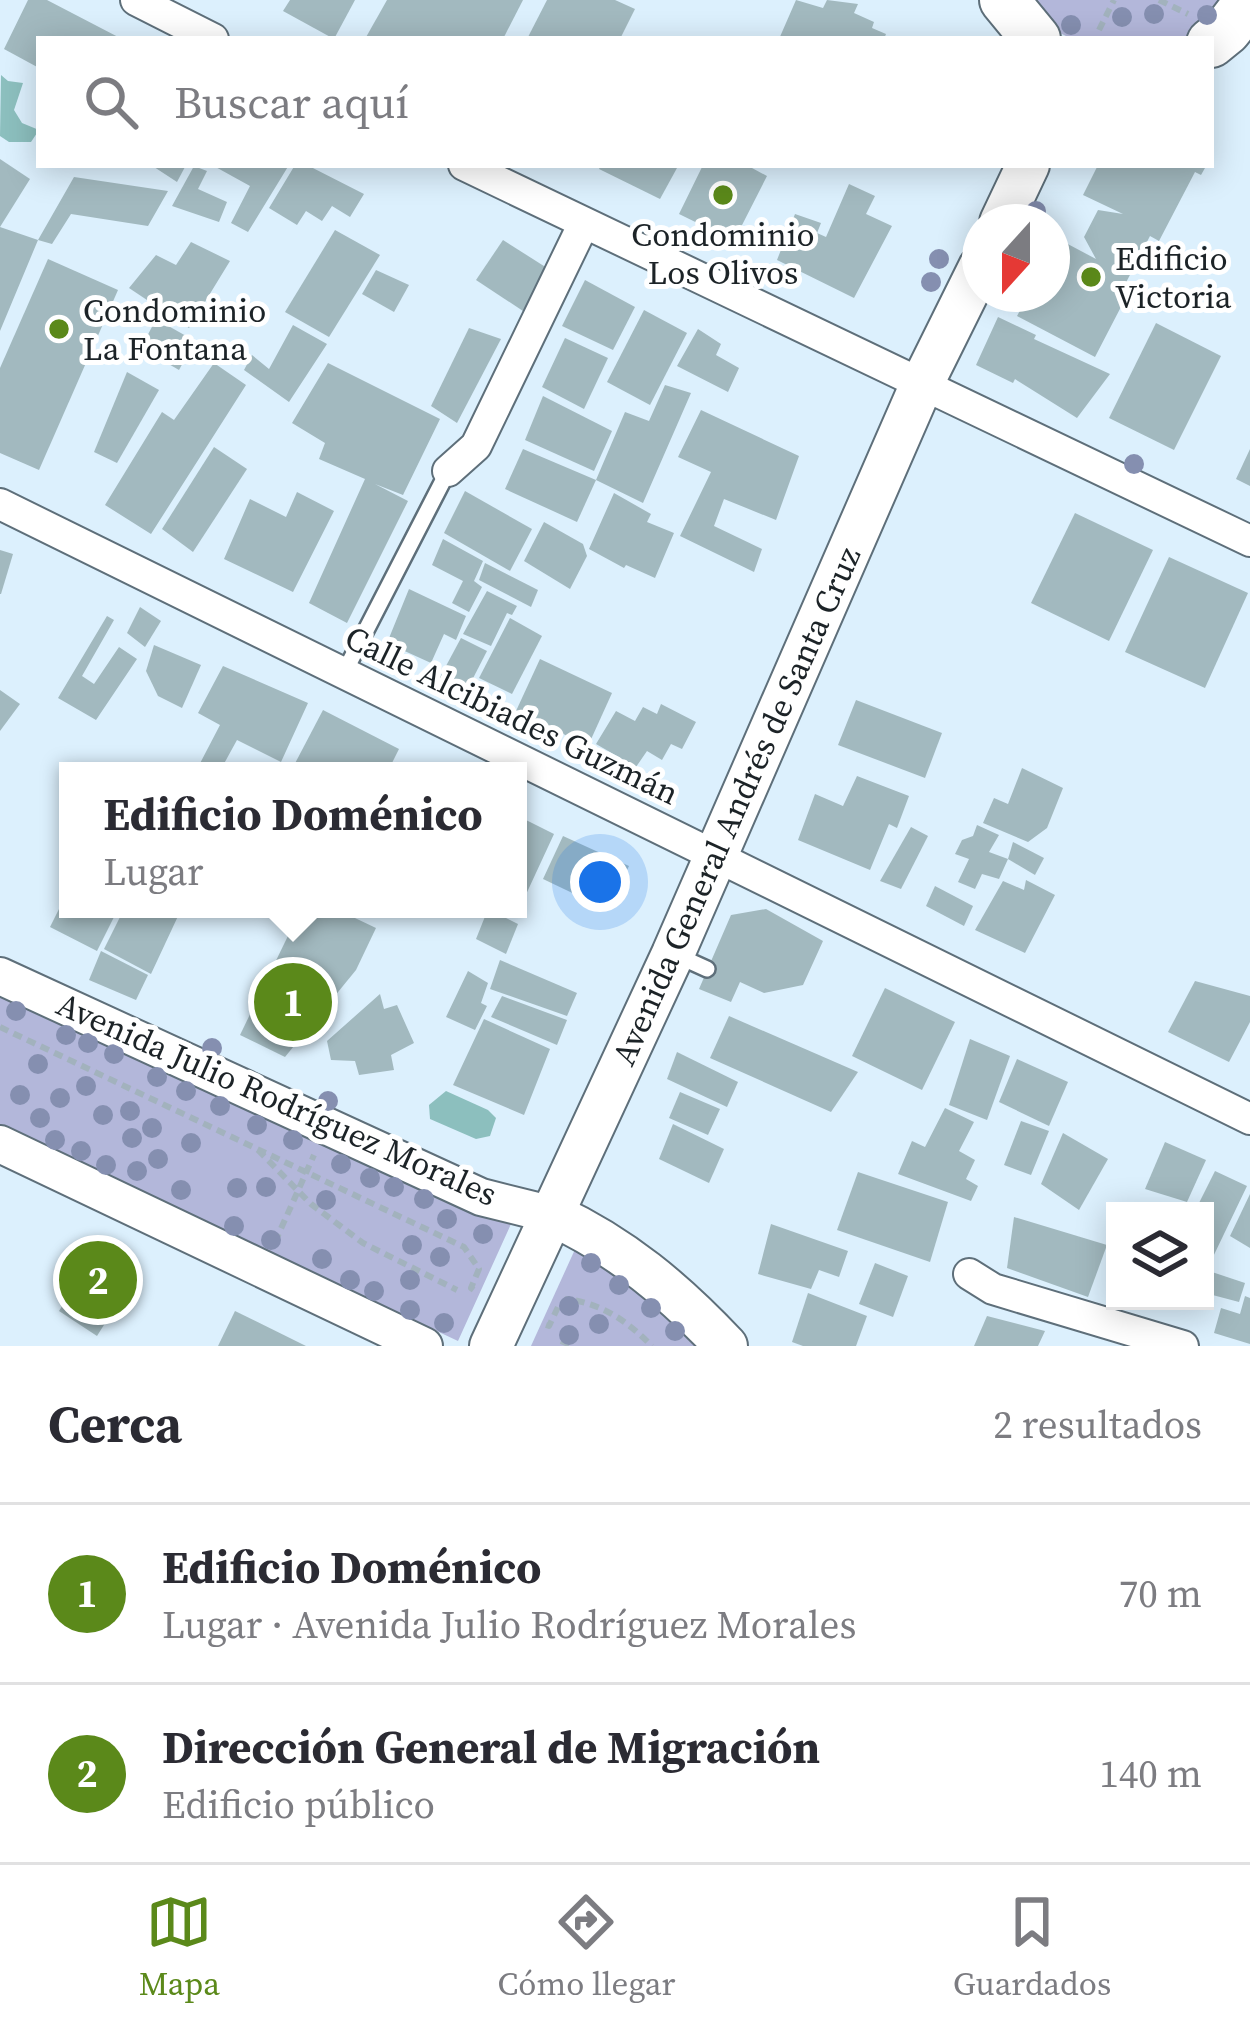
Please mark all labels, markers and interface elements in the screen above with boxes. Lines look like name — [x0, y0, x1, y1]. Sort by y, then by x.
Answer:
search box — [36, 36, 1214, 168]
icon: search — [78, 69, 144, 135]
text: Buscar aquí — [174, 71, 409, 133]
marker: Condominio Los Olivos — [710, 182, 736, 208]
north arrow — [962, 204, 1070, 312]
place label: Condominio Los Olivos — [631, 212, 815, 295]
place label: Edificio Victoria — [1115, 236, 1232, 319]
marker: Edificio Victoria — [1078, 264, 1104, 290]
place label: Condominio La Fontana — [83, 288, 266, 371]
marker: Condominio La Fontana — [46, 316, 72, 342]
street label: Avenida General Andrés de Santa Cruz — [601, 539, 871, 1073]
street label: Calle Alcibiades Guzmán — [338, 615, 686, 815]
popup — [59, 762, 527, 918]
text: Edificio Doménico — [103, 783, 483, 845]
text: Lugar — [103, 845, 204, 898]
your location — [570, 852, 630, 912]
pin: 1 — [254, 957, 332, 1047]
street label: Avenida Julio Rodríguez Morales — [50, 981, 504, 1217]
map controls — [1106, 1202, 1214, 1310]
button: layers — [1106, 1202, 1214, 1310]
pin: 2 — [59, 1235, 137, 1325]
text: Cerca — [48, 1389, 182, 1459]
text: 2 resultados — [993, 1398, 1202, 1451]
text: Edificio Doménico — [162, 1536, 541, 1598]
text: 1 — [76, 1567, 98, 1620]
text: 70 m — [1119, 1567, 1202, 1620]
text: Lugar · Avenida Julio Rodríguez Morales — [162, 1598, 856, 1651]
text: Dirección General de Migración — [162, 1716, 820, 1778]
text: 2 — [76, 1747, 98, 1800]
text: 140 m — [1099, 1747, 1202, 1800]
text: Edificio público — [162, 1778, 435, 1831]
tab: Mapa — [139, 1889, 220, 2006]
tab: Cómo llegar — [497, 1889, 675, 2006]
tab: Guardados — [953, 1889, 1111, 2006]

